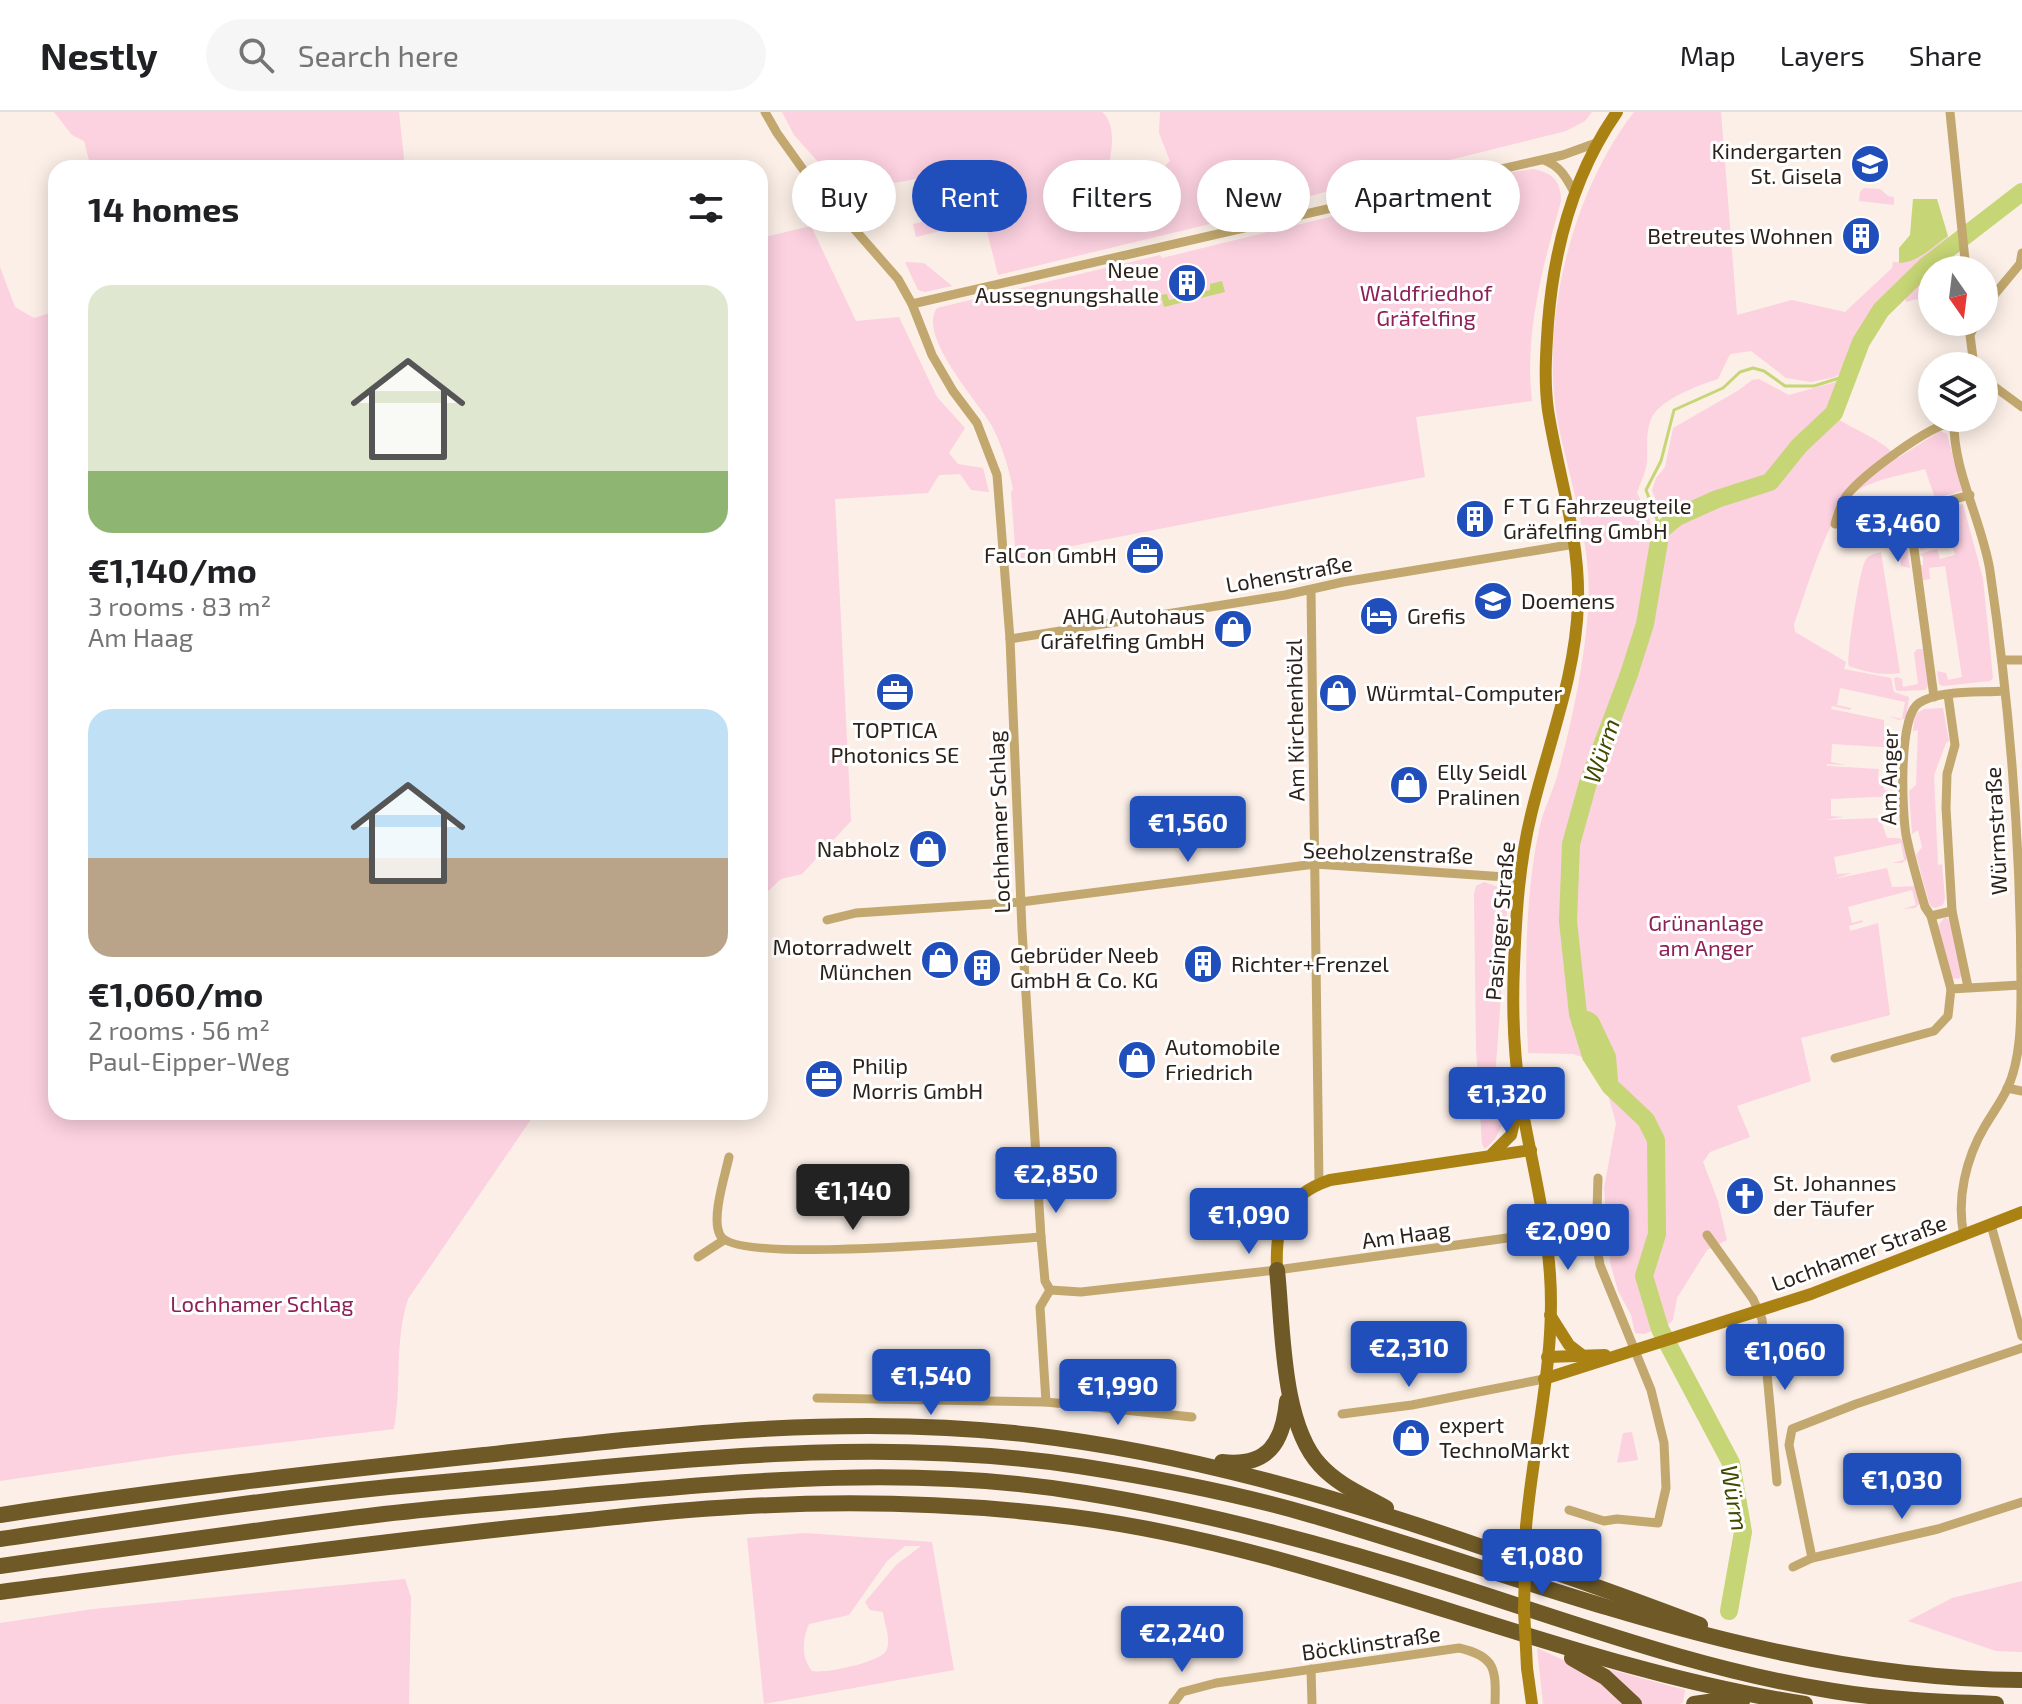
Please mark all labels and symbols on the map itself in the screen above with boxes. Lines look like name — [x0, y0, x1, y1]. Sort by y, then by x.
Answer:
place label: Kindergarten St. Gisela — [1712, 137, 1842, 188]
school or university icon: Kindergarten St. Gisela — [1849, 143, 1891, 185]
building icon: Betreutes Wohnen — [1840, 215, 1882, 257]
place label: Betreutes Wohnen — [1647, 222, 1833, 248]
place label: Neue Aussegnungshalle — [975, 256, 1159, 307]
north arrow — [1918, 256, 1998, 336]
building icon: Neue Aussegnungshalle — [1166, 262, 1208, 304]
park label: Waldfriedhof Gräfelfing — [1360, 279, 1493, 330]
place label: F T G Fahrzeugteile Gräfelfing GmbH — [1503, 492, 1692, 543]
pin: €3,460 — [1833, 496, 1963, 564]
building icon: F T G Fahrzeugteile Gräfelfing GmbH — [1454, 498, 1496, 540]
office icon: FalCon GmbH — [1124, 534, 1166, 576]
place label: FalCon GmbH — [984, 541, 1117, 567]
street label: Lohenstraße — [1223, 549, 1354, 597]
school or university icon: Doemens — [1472, 580, 1514, 622]
place label: Doemens — [1521, 587, 1615, 613]
hotel icon: Grefis — [1358, 595, 1400, 637]
place label: AHG Autohaus Gräfelfing GmbH — [1040, 602, 1205, 653]
place label: Grefis — [1407, 602, 1466, 628]
shop icon: AHG Autohaus Gräfelfing GmbH — [1212, 608, 1254, 650]
street label: Am Kirchenhölzl — [1280, 638, 1308, 802]
office icon: TOPTICA Photonics SE — [874, 671, 916, 713]
shop icon: Würmtal-Computer — [1317, 672, 1359, 714]
place label: Würmtal-Computer — [1366, 679, 1563, 705]
water label: Würm — [1576, 714, 1625, 787]
place label: TOPTICA Photonics SE — [831, 716, 959, 767]
street label: Am Anger — [1874, 728, 1902, 826]
street label: Lochhamer Schlag — [982, 730, 1014, 914]
place label: Elly Seidl Pralinen — [1437, 758, 1527, 809]
shop icon: Elly Seidl Pralinen — [1388, 764, 1430, 806]
street label: Würmstraße — [1979, 766, 2011, 896]
pin: €1,560 — [1123, 796, 1253, 864]
shop icon: Nabholz — [907, 828, 949, 870]
place label: Nabholz — [817, 835, 900, 861]
street label: Seeholzenstraße — [1302, 836, 1474, 868]
street label: Pasinger Straße — [1479, 840, 1519, 1002]
park label: Grünanlage am Anger — [1648, 909, 1764, 960]
place label: Motorradwelt München — [772, 933, 912, 984]
shop icon: Motorradwelt München — [919, 939, 961, 981]
place label: Gebrüder Neeb GmbH & Co. KG — [1010, 941, 1159, 992]
building icon: Richter+Frenzel — [1182, 943, 1224, 985]
building icon: Gebrüder Neeb GmbH & Co. KG — [961, 947, 1003, 989]
place label: Richter+Frenzel — [1231, 950, 1389, 976]
place label: Automobile Friedrich — [1165, 1033, 1280, 1084]
shop icon: Automobile Friedrich — [1116, 1039, 1158, 1081]
place label: Philip Morris GmbH — [852, 1052, 983, 1103]
office icon: Philip Morris GmbH — [803, 1058, 845, 1100]
pin: €1,320 — [1442, 1067, 1572, 1135]
pin: €2,850 — [991, 1147, 1121, 1215]
pin: €1,140 — [788, 1164, 918, 1232]
place label: St. Johannes der Täufer — [1773, 1169, 1897, 1220]
church icon: St. Johannes der Täufer — [1724, 1175, 1766, 1217]
pin: €1,090 — [1184, 1188, 1314, 1256]
pin: €2,090 — [1503, 1204, 1633, 1272]
street label: Lochhamer Straße — [1767, 1208, 1950, 1296]
street label: Am Haag — [1360, 1215, 1452, 1253]
park label: Lochhamer Schlag — [170, 1290, 354, 1316]
pin: €2,310 — [1344, 1321, 1474, 1389]
pin: €1,060 — [1720, 1324, 1850, 1392]
pin: €1,540 — [866, 1349, 996, 1417]
pin: €1,990 — [1053, 1359, 1183, 1427]
place label: expert TechnoMarkt — [1439, 1411, 1570, 1462]
shop icon: expert TechnoMarkt — [1390, 1417, 1432, 1459]
pin: €1,030 — [1837, 1453, 1967, 1521]
water label: Würm — [1715, 1462, 1756, 1533]
pin: €1,080 — [1477, 1529, 1607, 1597]
pin: €2,240 — [1117, 1606, 1247, 1674]
street label: Böcklinstraße — [1300, 1619, 1442, 1665]

